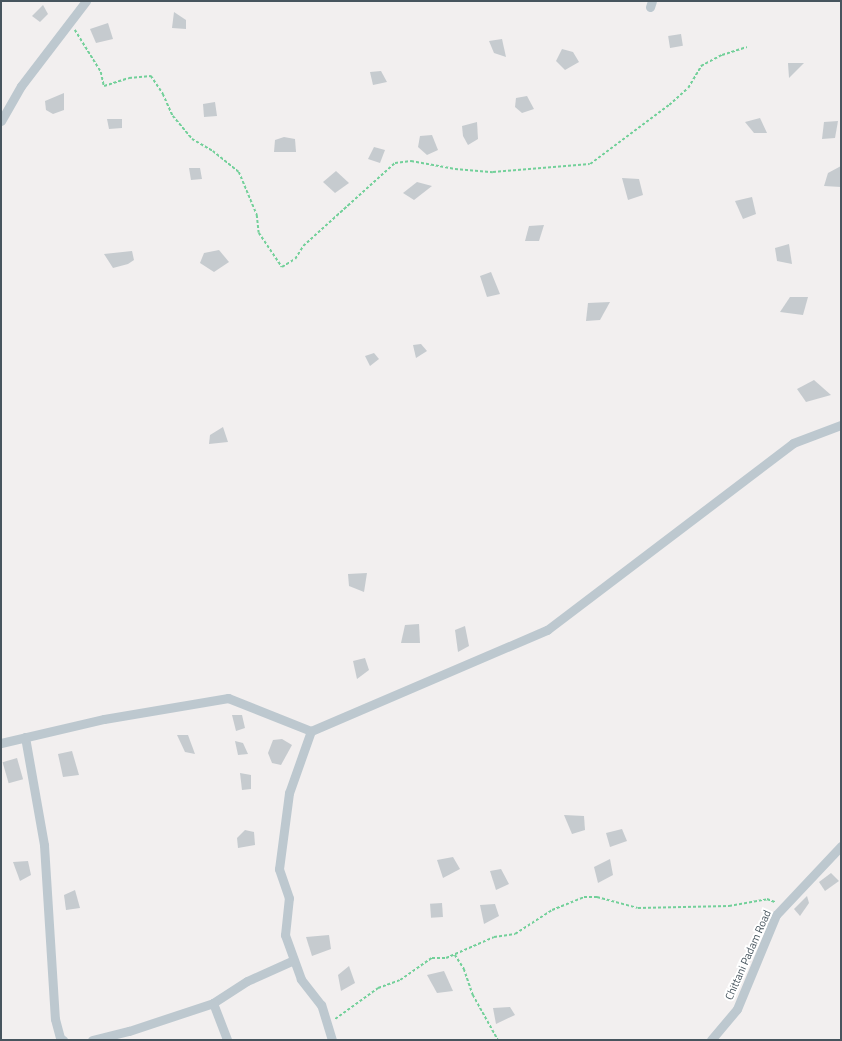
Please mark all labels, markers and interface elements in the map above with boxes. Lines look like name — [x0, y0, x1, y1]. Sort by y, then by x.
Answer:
street label: Chittani Padam Road — [722, 908, 774, 1002]

